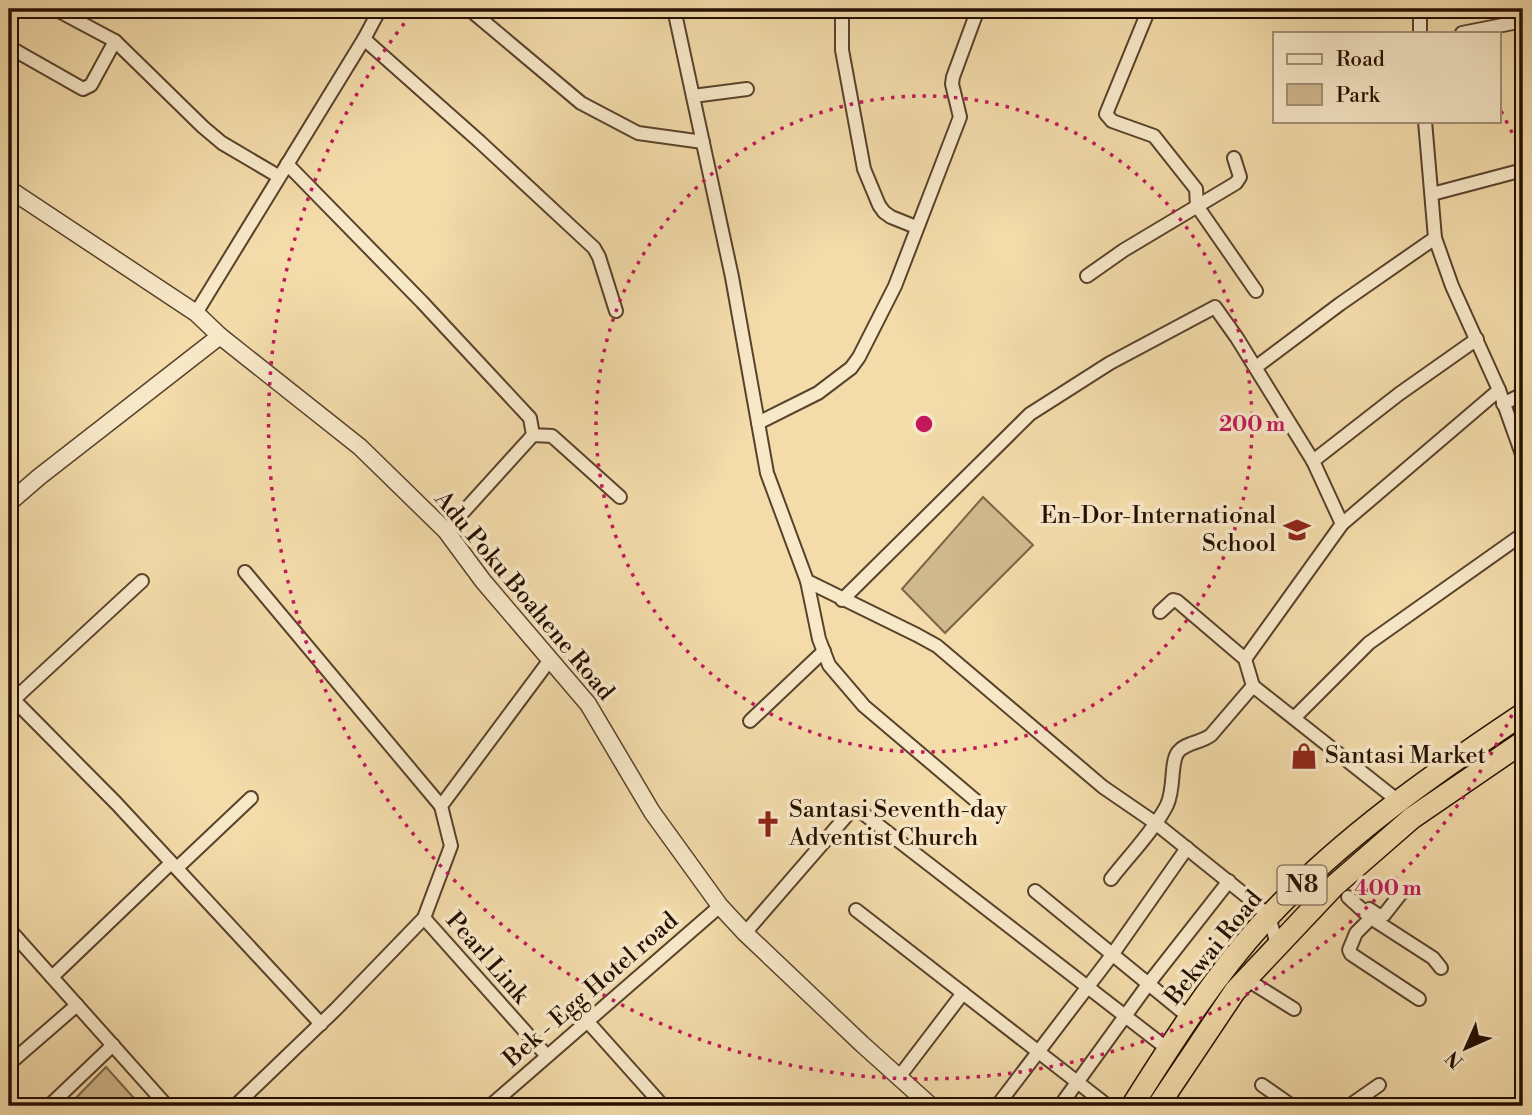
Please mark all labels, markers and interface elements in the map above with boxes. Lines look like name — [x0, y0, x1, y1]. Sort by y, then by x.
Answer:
legend — [1273, 32, 1500, 122]
text: Road — [1336, 47, 1385, 73]
text: Park — [1336, 83, 1381, 109]
centre of rings — [912, 412, 936, 436]
text: 200 m — [1219, 412, 1285, 438]
street label: Adu Poku Boahene Road — [427, 484, 621, 707]
place label: En-Dor-International School — [1041, 501, 1276, 559]
school or university icon: En-Dor-International School — [1282, 515, 1312, 545]
shop icon: Santasi Market — [1289, 741, 1319, 771]
place label: Santasi Market — [1325, 741, 1487, 771]
place label: Santasi Seventh-day Adventist Church — [788, 795, 1008, 853]
church icon: Santasi Seventh-day Adventist Church — [753, 809, 783, 839]
road number: N8 — [1278, 866, 1326, 904]
text: 400 m — [1354, 876, 1422, 902]
street label: Bekwai Road — [1158, 884, 1270, 1012]
street label: Pearl Link — [439, 906, 536, 1011]
street label: Bek - Egg Hotel road — [497, 906, 685, 1075]
north arrow — [1430, 1014, 1500, 1084]
text: N — [1441, 1046, 1468, 1073]

